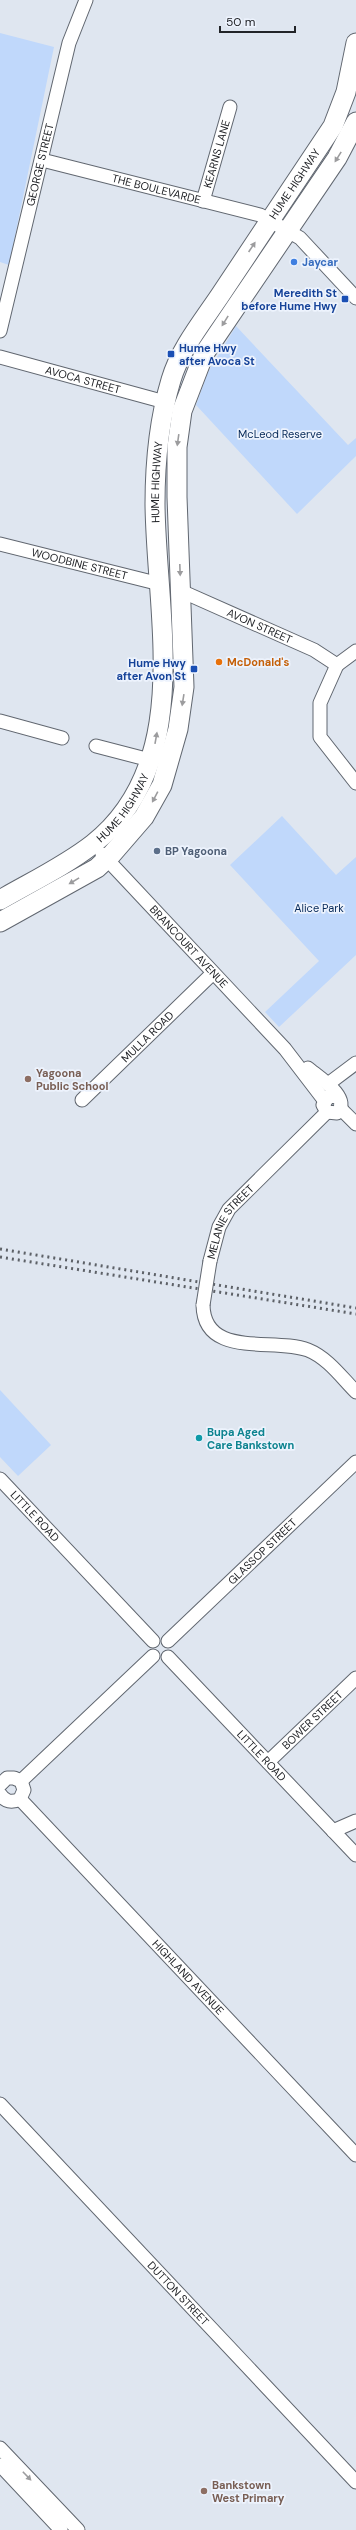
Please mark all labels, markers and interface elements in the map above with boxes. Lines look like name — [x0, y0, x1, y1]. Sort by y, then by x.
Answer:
scale bar — [220, 8, 295, 34]
text: 50 m — [226, 14, 255, 30]
street label: KEARNS LANE — [200, 118, 233, 190]
street label: GEORGE STREET — [23, 122, 57, 208]
street label: HUME HIGHWAY — [266, 145, 323, 222]
one-way arrow — [334, 151, 342, 162]
street label: THE BOULEVARDE — [110, 171, 202, 207]
one-way arrow — [248, 242, 256, 253]
place label: Jaycar — [302, 255, 338, 269]
marker: Jaycar — [289, 257, 299, 267]
place label: Meredith St before Hume Hwy — [241, 286, 337, 313]
marker: Meredith St before Hume Hwy — [340, 294, 350, 304]
one-way arrow — [222, 315, 229, 327]
place label: Hume Hwy after Avoca St — [179, 341, 255, 368]
marker: Hume Hwy after Avoca St — [166, 349, 176, 359]
street label: AVOCA STREET — [44, 363, 122, 397]
park label: McLeod Reserve — [238, 427, 322, 441]
one-way arrow — [175, 434, 181, 446]
street label: HUME HIGHWAY — [148, 440, 165, 523]
street label: WOODBINE STREET — [30, 545, 129, 583]
one-way arrow — [176, 564, 183, 576]
street label: AVON STREET — [225, 605, 294, 646]
place label: McDonald's — [227, 655, 289, 669]
place label: Hume Hwy after Avon St — [117, 656, 186, 683]
marker: McDonald's — [214, 657, 224, 667]
marker: Hume Hwy after Avon St — [189, 664, 199, 674]
one-way arrow — [179, 693, 185, 706]
one-way arrow — [153, 731, 159, 744]
street label: HUME HIGHWAY — [93, 771, 152, 845]
one-way arrow — [152, 792, 158, 803]
place label: BP Yagoona — [165, 844, 227, 858]
marker: BP Yagoona — [152, 846, 162, 856]
one-way arrow — [69, 877, 79, 885]
park label: Alice Park — [294, 901, 344, 915]
street label: BRANCOURT AVENUE — [147, 902, 231, 991]
street label: MULLA ROAD — [118, 1008, 177, 1065]
place label: Yagoona Public School — [36, 1066, 108, 1093]
marker: Yagoona Public School — [23, 1074, 33, 1084]
street label: MELANIE STREET — [204, 1182, 257, 1261]
place label: Bupa Aged Care Bankstown — [207, 1425, 294, 1452]
marker: Bupa Aged Care Bankstown — [194, 1433, 204, 1443]
street label: LITTLE ROAD — [8, 1488, 63, 1545]
street label: GLASSOP STREET — [225, 1515, 299, 1587]
street label: BOWER STREET — [279, 1688, 345, 1752]
street label: LITTLE ROAD — [234, 1727, 289, 1784]
street label: HIGHLAND AVENUE — [149, 1937, 227, 2018]
street label: DUTTON STREET — [145, 2258, 212, 2328]
one-way arrow — [22, 2471, 32, 2481]
place label: Bankstown West Primary — [212, 2478, 285, 2505]
marker: Bankstown West Primary — [199, 2486, 209, 2496]

